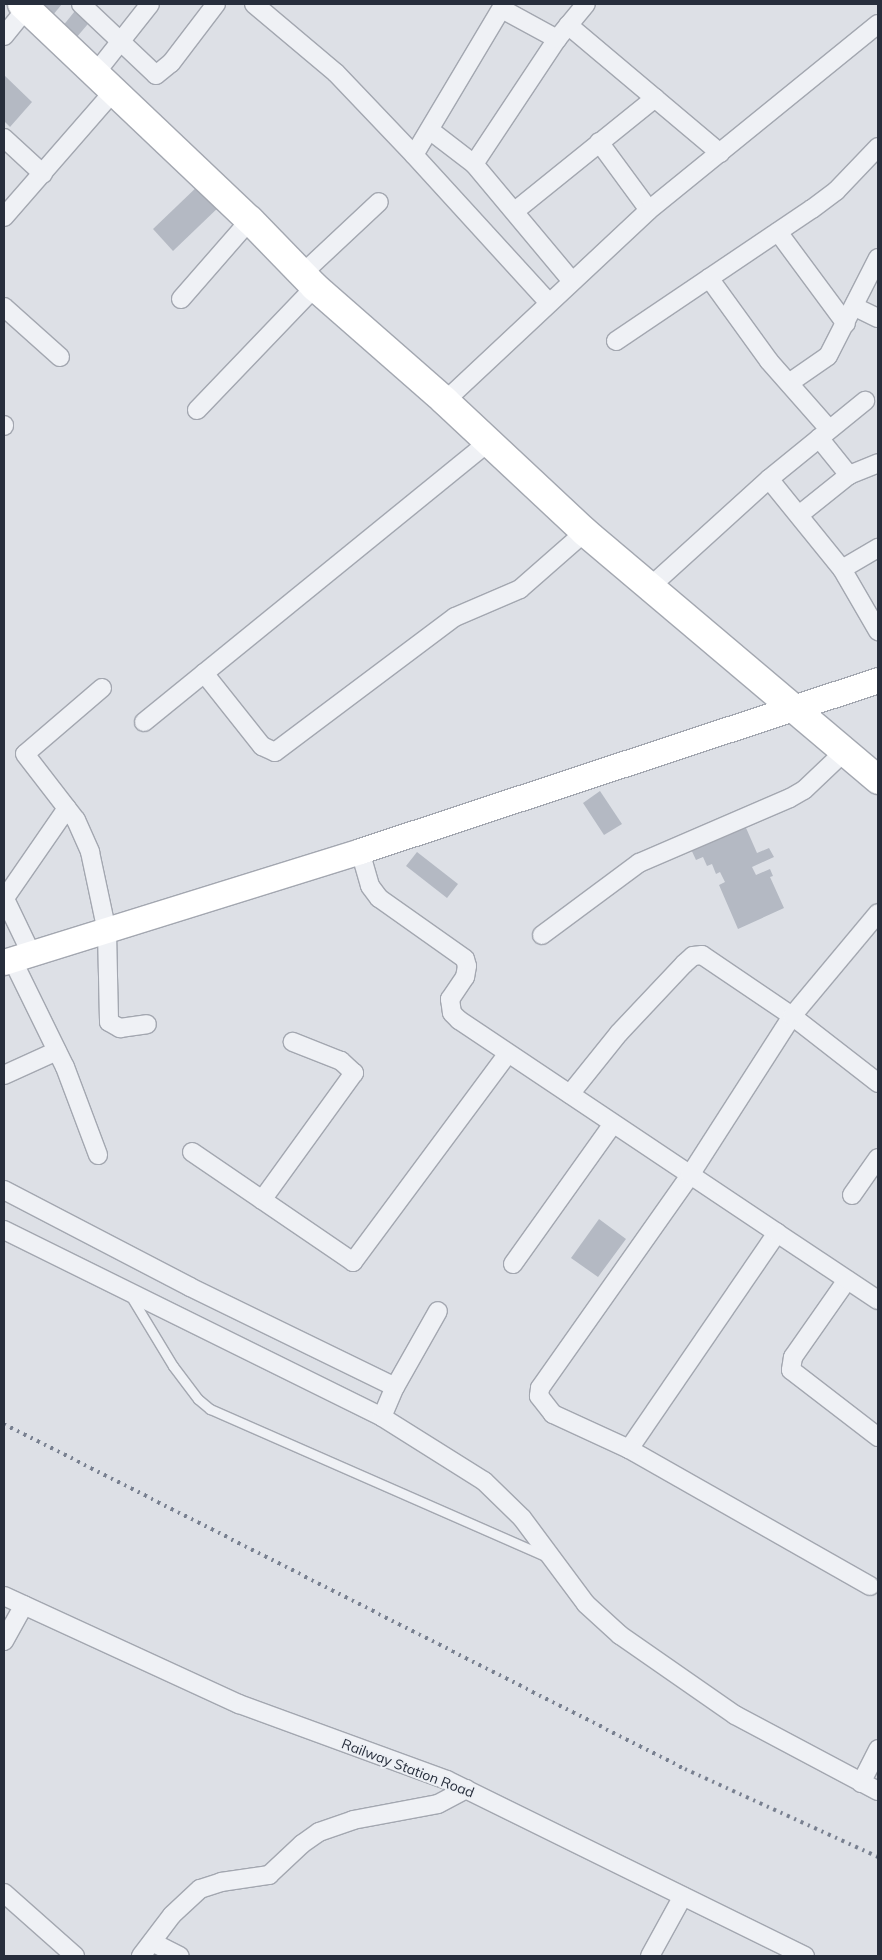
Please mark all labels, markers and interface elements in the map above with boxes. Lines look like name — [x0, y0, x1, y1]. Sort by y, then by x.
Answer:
street label: Railway Station Road — [339, 1735, 477, 1801]

